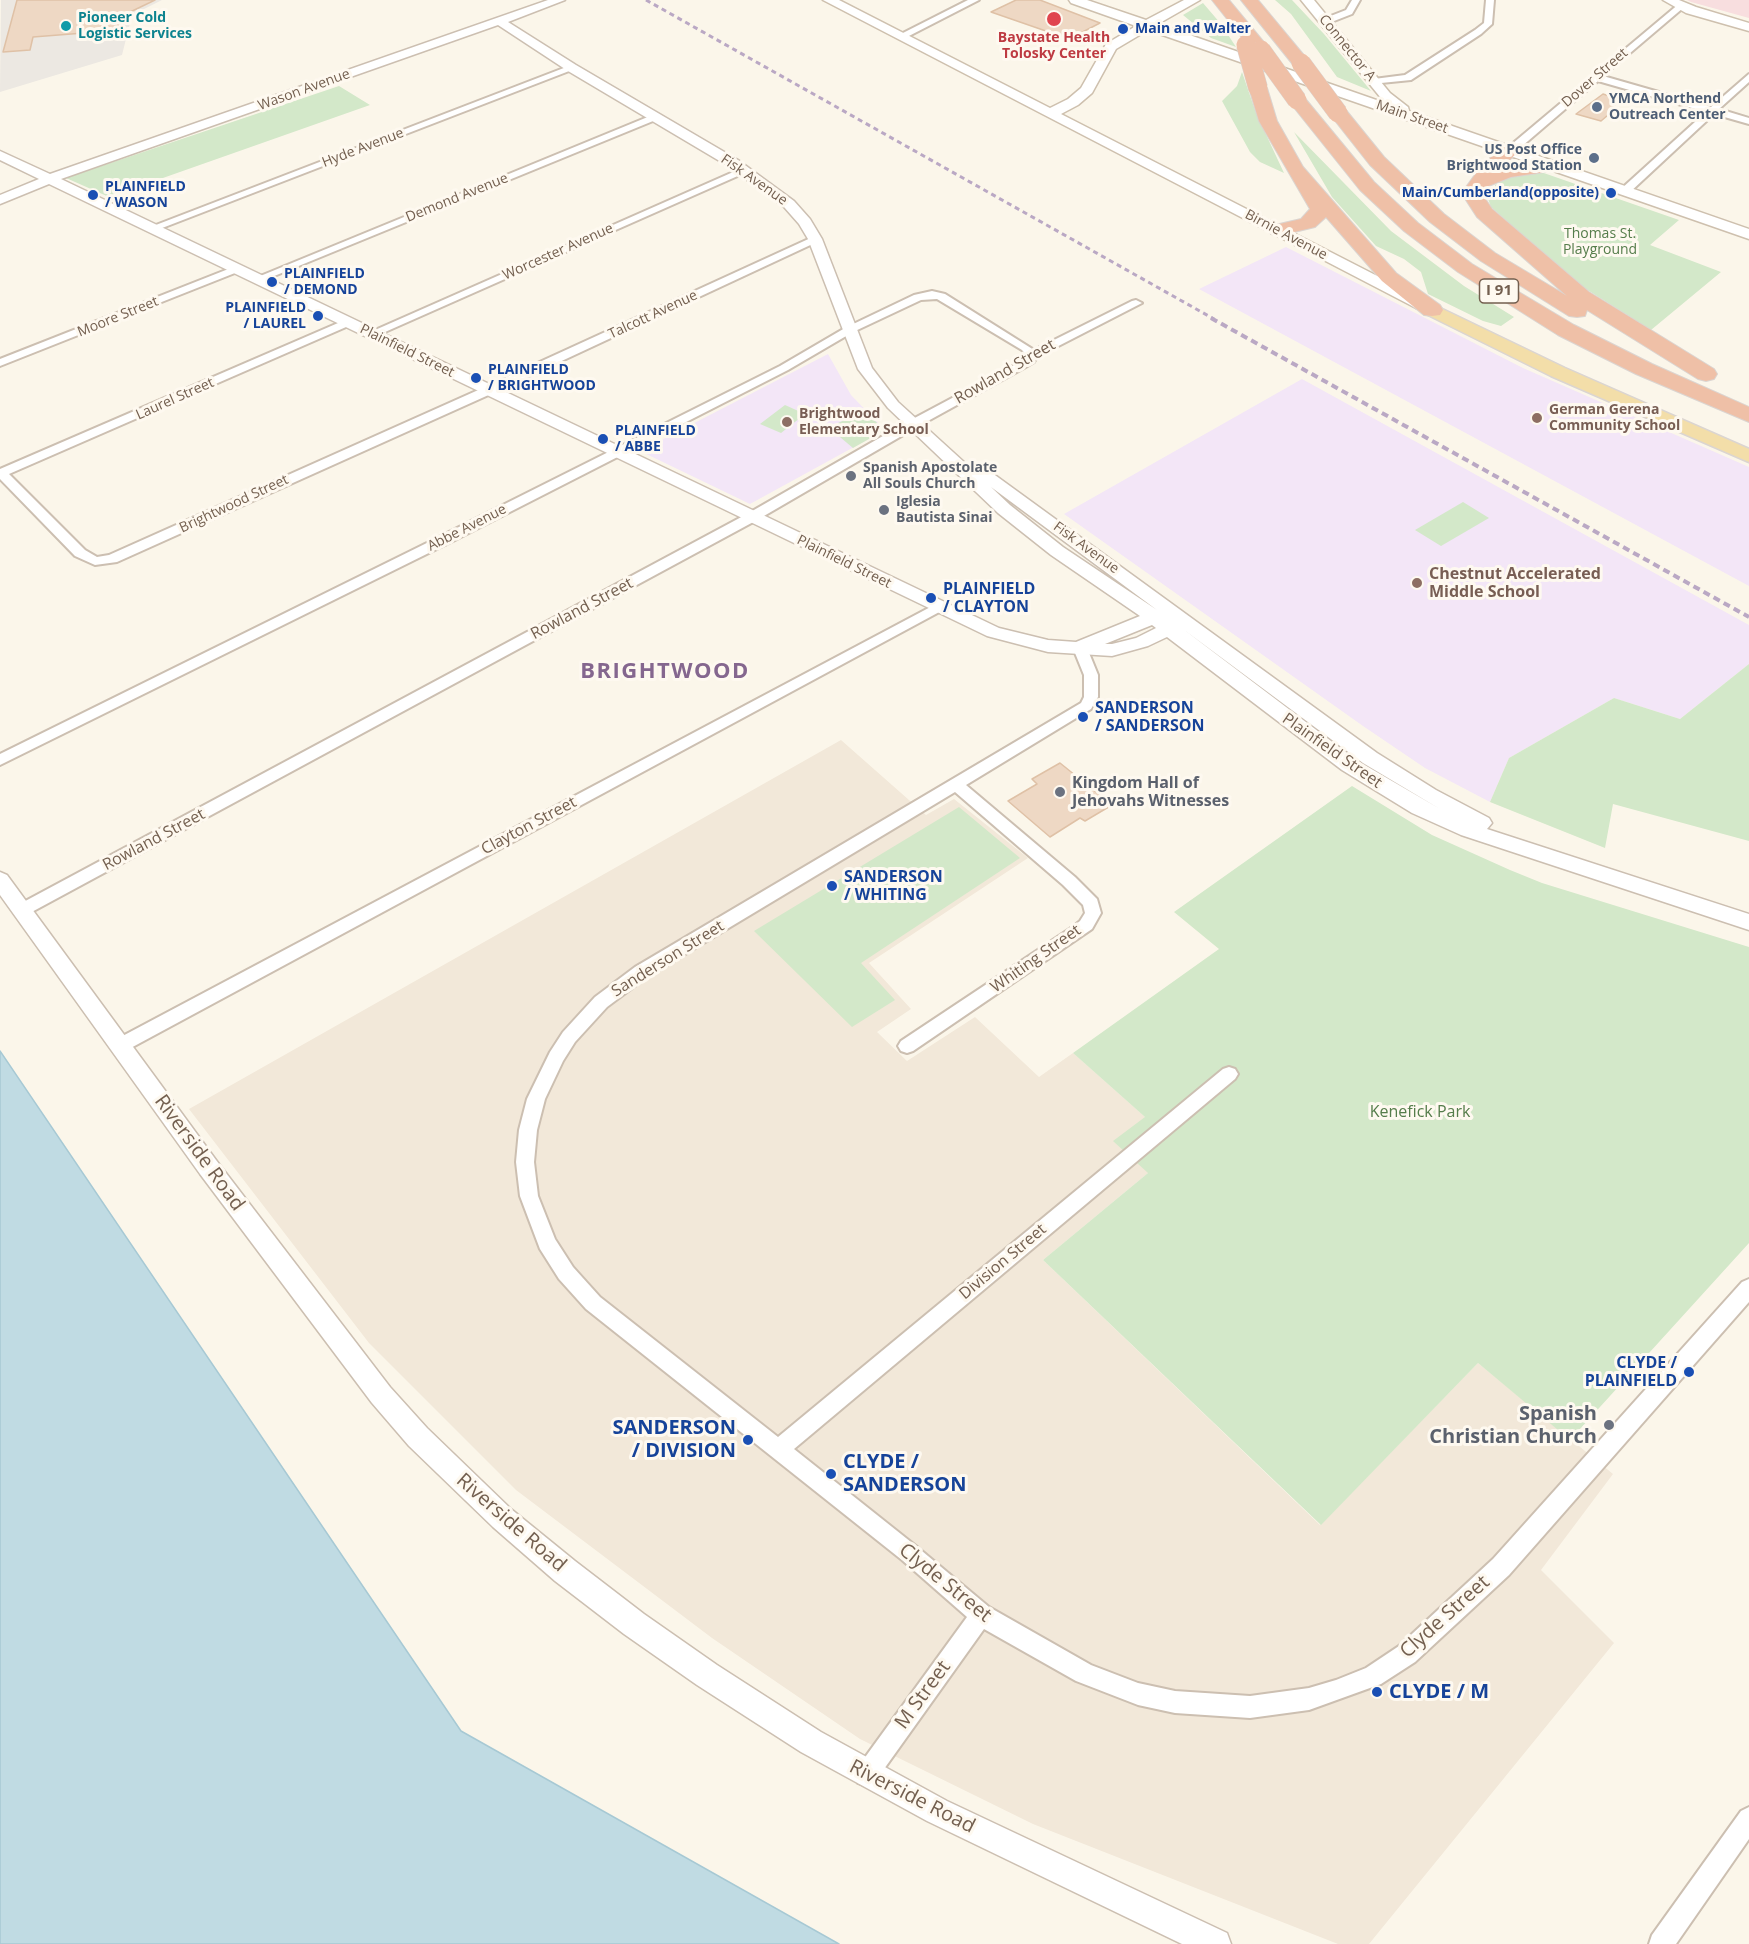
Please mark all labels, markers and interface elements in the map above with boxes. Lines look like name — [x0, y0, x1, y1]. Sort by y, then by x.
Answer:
place label: Pioneer Cold Logistic Services — [78, 10, 192, 42]
marker: Baystate Health Tolosky Center — [1045, 10, 1063, 28]
street label: Connector A — [1315, 11, 1379, 85]
marker: Pioneer Cold Logistic Services — [59, 19, 73, 33]
place label: Main and Walter — [1135, 21, 1251, 37]
marker: Main and Walter — [1116, 22, 1130, 36]
place label: Baystate Health Tolosky Center — [998, 30, 1110, 62]
street label: Dover Street — [1559, 45, 1631, 111]
street label: Wason Avenue — [256, 66, 352, 114]
place label: YMCA Northend Outreach Center — [1609, 91, 1726, 124]
street label: Main Street — [1374, 97, 1450, 137]
marker: YMCA Northend Outreach Center — [1590, 100, 1604, 114]
street label: Hyde Avenue — [320, 125, 406, 171]
place label: US Post Office Brightwood Station — [1446, 142, 1582, 174]
street label: Fisk Avenue — [718, 151, 790, 209]
marker: US Post Office Brightwood Station — [1587, 151, 1601, 165]
street label: Demond Avenue — [403, 170, 511, 226]
place label: PLAINFIELD / WASON — [105, 179, 186, 212]
place label: Main/Cumberland(opposite) — [1402, 185, 1599, 201]
marker: Main/Cumberland(opposite) — [1604, 186, 1618, 200]
marker: PLAINFIELD / WASON — [86, 188, 100, 202]
street label: Birnie Avenue — [1242, 206, 1330, 264]
street label: Worcester Avenue — [500, 220, 616, 284]
park label: Thomas St. Playground — [1563, 226, 1637, 258]
place label: PLAINFIELD / DEMOND — [284, 266, 365, 298]
marker: PLAINFIELD / DEMOND — [265, 275, 279, 289]
road number: I 91 — [1480, 279, 1518, 303]
street label: Talcott Avenue — [606, 287, 700, 343]
street label: Moore Street — [75, 293, 161, 341]
place label: PLAINFIELD / LAUREL — [225, 300, 306, 332]
marker: PLAINFIELD / LAUREL — [311, 309, 325, 323]
street label: Plainfield Street — [357, 321, 457, 381]
street label: Rowland Street — [951, 335, 1059, 409]
place label: PLAINFIELD / BRIGHTWOOD — [488, 362, 596, 394]
marker: PLAINFIELD / BRIGHTWOOD — [469, 371, 483, 385]
street label: Laurel Street — [133, 374, 217, 424]
place label: German Gerena Community School — [1549, 402, 1680, 434]
place label: Brightwood Elementary School — [799, 406, 929, 438]
marker: German Gerena Community School — [1530, 411, 1544, 425]
marker: Brightwood Elementary School — [780, 415, 794, 429]
place label: PLAINFIELD / ABBE — [615, 423, 696, 455]
marker: PLAINFIELD / ABBE — [596, 432, 610, 446]
place label: Spanish Apostolate All Souls Church — [863, 460, 997, 492]
marker: Spanish Apostolate All Souls Church — [844, 469, 858, 483]
street label: Brightwood Street — [177, 471, 291, 537]
place label: Iglesia Bautista Sinai — [896, 494, 992, 526]
street label: Abbe Avenue — [425, 501, 509, 555]
marker: Iglesia Bautista Sinai — [877, 503, 891, 517]
street label: Fisk Avenue — [1050, 519, 1122, 577]
street label: Plainfield Street — [794, 532, 894, 592]
place label: Chestnut Accelerated Middle School — [1429, 564, 1601, 602]
street label: Rowland Street — [527, 574, 637, 644]
marker: Chestnut Accelerated Middle School — [1410, 576, 1424, 590]
place label: PLAINFIELD / CLAYTON — [943, 579, 1035, 617]
marker: PLAINFIELD / CLAYTON — [924, 591, 938, 605]
district label: BRIGHTWOOD — [580, 659, 750, 685]
place label: SANDERSON / SANDERSON — [1095, 698, 1205, 736]
street label: Plainfield Street — [1278, 709, 1386, 793]
marker: SANDERSON / SANDERSON — [1076, 710, 1090, 724]
place label: Kingdom Hall of Jehovahs Witnesses — [1072, 773, 1229, 811]
marker: Kingdom Hall of Jehovahs Witnesses — [1053, 785, 1067, 799]
street label: Clayton Street — [478, 793, 580, 859]
street label: Rowland Street — [99, 805, 209, 875]
place label: SANDERSON / WHITING — [844, 867, 943, 905]
marker: SANDERSON / WHITING — [825, 879, 839, 893]
street label: Sanderson Street — [608, 917, 728, 1001]
street label: Whiting Street — [987, 921, 1085, 997]
street label: Riverside Road — [149, 1090, 249, 1216]
park label: Kenefick Park — [1370, 1102, 1470, 1122]
street label: Division Street — [956, 1220, 1050, 1304]
place label: CLYDE / PLAINFIELD — [1585, 1353, 1677, 1391]
marker: CLYDE / PLAINFIELD — [1682, 1365, 1696, 1379]
place label: Spanish Christian Church — [1429, 1402, 1597, 1449]
place label: SANDERSON / DIVISION — [613, 1416, 736, 1463]
marker: Spanish Christian Church — [1602, 1418, 1616, 1432]
marker: SANDERSON / DIVISION — [741, 1433, 755, 1447]
place label: CLYDE / SANDERSON — [843, 1450, 966, 1497]
marker: CLYDE / SANDERSON — [824, 1467, 838, 1481]
street label: Riverside Road — [451, 1469, 571, 1577]
street label: Clyde Street — [894, 1538, 996, 1628]
street label: Clyde Street — [1395, 1571, 1495, 1663]
street label: M Street — [890, 1656, 956, 1734]
place label: CLYDE / M — [1389, 1680, 1489, 1704]
marker: CLYDE / M — [1370, 1685, 1384, 1699]
street label: Riverside Road — [845, 1755, 979, 1839]

